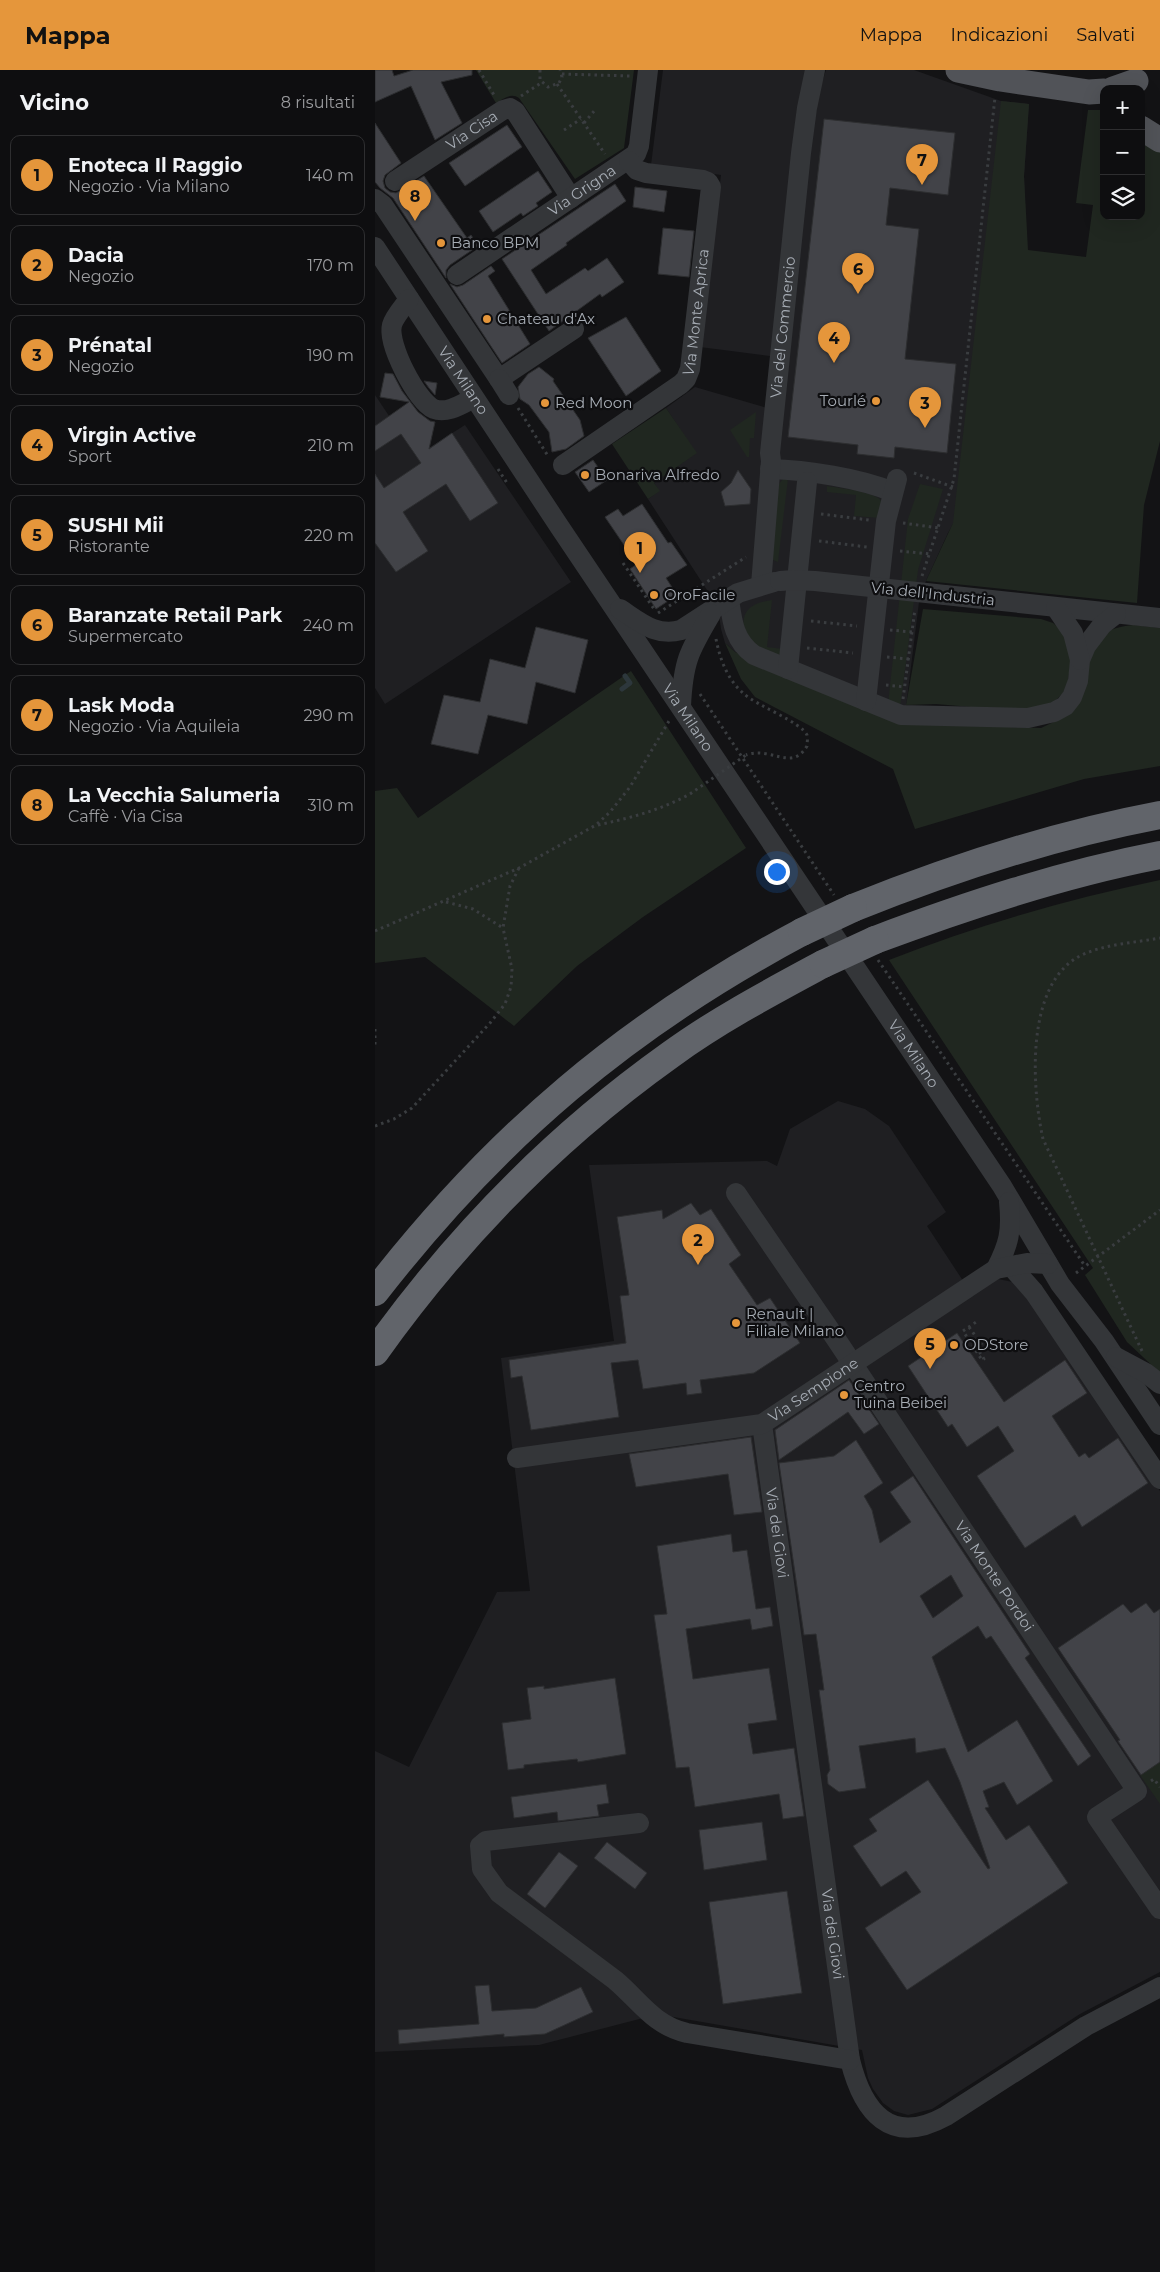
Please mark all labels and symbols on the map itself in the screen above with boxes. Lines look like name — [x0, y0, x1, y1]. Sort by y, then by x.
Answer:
street label: Via Cisa — [442, 106, 501, 154]
pin: 7 — [906, 144, 938, 185]
street label: Via Grigna — [544, 160, 619, 220]
pin: 8 — [399, 180, 431, 221]
place label: Banco BPM — [451, 233, 539, 252]
marker: Banco BPM — [435, 237, 447, 249]
street label: Via Monte Aprica — [678, 248, 713, 379]
pin: 6 — [842, 253, 874, 294]
street label: Via del Commercio — [766, 255, 799, 399]
place label: Chateau d'Ax — [497, 309, 595, 328]
marker: Chateau d'Ax — [481, 313, 493, 325]
pin: 4 — [818, 322, 850, 363]
street label: Via Milano — [434, 343, 493, 418]
pin: 3 — [909, 387, 941, 428]
place label: Tourlé — [820, 391, 866, 410]
place label: Red Moon — [555, 393, 632, 412]
marker: Tourlé — [870, 395, 882, 407]
marker: Red Moon — [539, 397, 551, 409]
place label: Bonariva Alfredo — [595, 465, 720, 484]
marker: Bonariva Alfredo — [579, 469, 591, 481]
pin: 1 — [624, 532, 656, 573]
street label: Via dell'Industria — [870, 578, 996, 609]
place label: OroFacile — [664, 585, 735, 604]
marker: OroFacile — [648, 589, 660, 601]
street label: Via Milano — [658, 680, 718, 755]
your location — [764, 859, 790, 885]
street label: Via Milano — [884, 1016, 943, 1091]
pin: 2 — [682, 1224, 714, 1265]
place label: Renault | Filiale Milano — [746, 1304, 844, 1340]
marker: Renault | Filiale Milano — [730, 1317, 742, 1329]
pin: 5 — [914, 1328, 946, 1369]
place label: ODStore — [964, 1335, 1028, 1354]
marker: ODStore — [948, 1339, 960, 1351]
street label: Via Sempione — [764, 1353, 862, 1426]
place label: Centro Tuina Beibei — [854, 1376, 947, 1412]
marker: Centro Tuina Beibei — [838, 1389, 850, 1401]
street label: Via dei Giovi — [762, 1486, 793, 1579]
street label: Via Monte Pordoi — [951, 1517, 1038, 1635]
street label: Via dei Giovi — [817, 1888, 849, 1981]

